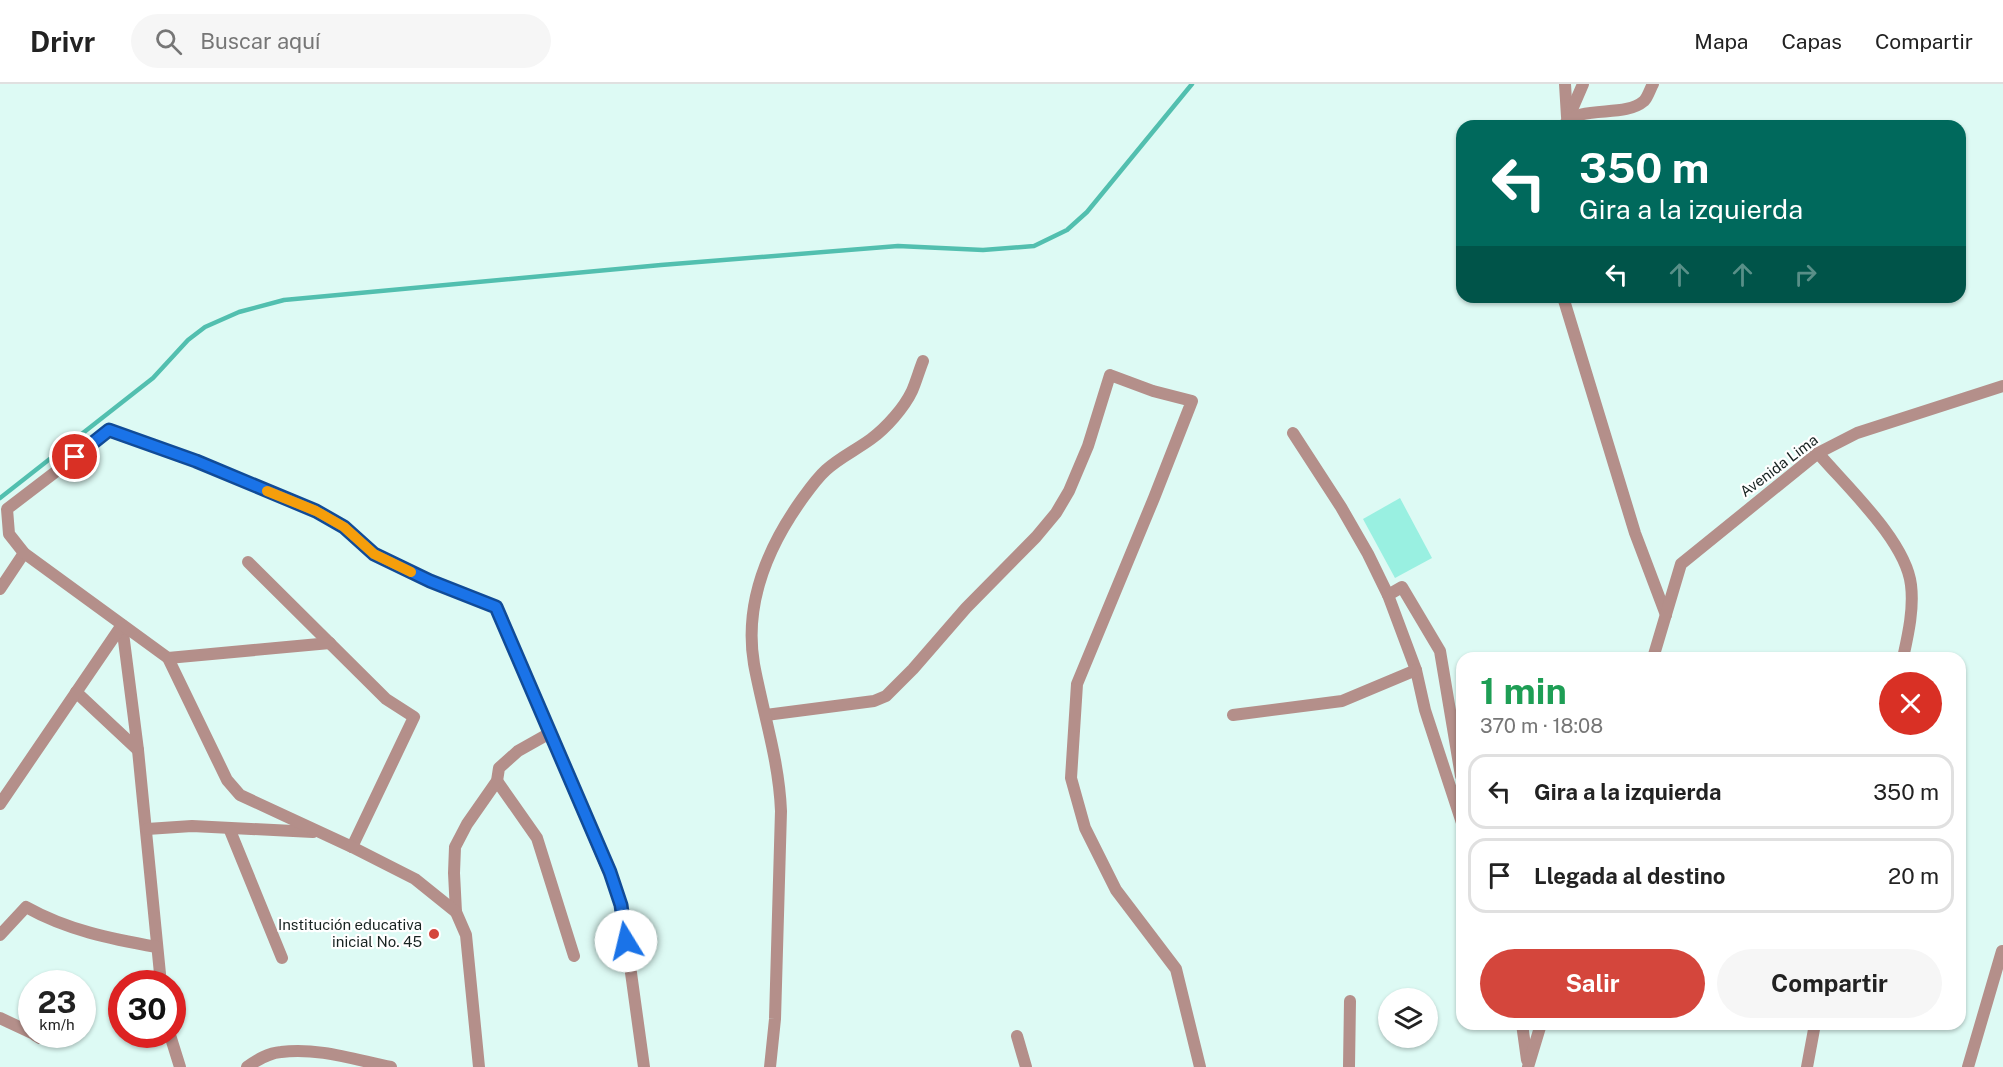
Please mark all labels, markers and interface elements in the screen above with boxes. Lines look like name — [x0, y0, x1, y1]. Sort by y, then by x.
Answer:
search box — [131, 14, 551, 68]
text: Drivr — [30, 25, 95, 58]
icon: search — [152, 25, 185, 58]
text: Buscar aquí — [200, 28, 320, 54]
text: Mapa — [1694, 29, 1748, 54]
text: Capas — [1781, 29, 1842, 54]
text: Compartir — [1875, 29, 1973, 54]
text: 350 m — [1579, 143, 1709, 192]
icon: left — [1480, 144, 1558, 222]
text: Gira a la izquierda — [1579, 193, 1803, 225]
icon: left — [1600, 258, 1633, 291]
icon: ahead — [1663, 258, 1696, 291]
icon: ahead — [1726, 258, 1759, 291]
icon: right — [1789, 258, 1822, 291]
pin — [49, 431, 100, 482]
street label: Avenida Lima — [1737, 431, 1821, 500]
icon: arrive — [58, 440, 91, 473]
text: 1 min — [1480, 670, 1567, 712]
button: close — [1879, 672, 1942, 735]
text: 370 m · 18:08 — [1480, 714, 1603, 738]
icon: left — [1483, 775, 1516, 808]
text: Gira a la izquierda — [1534, 779, 1721, 805]
text: 350 m — [1873, 779, 1939, 805]
icon: arrive — [1483, 859, 1516, 892]
text: Llegada al destino — [1534, 863, 1725, 889]
text: 20 m — [1888, 863, 1939, 889]
position arrow — [594, 909, 658, 973]
place label: Institución educativa inicial No. 45 — [278, 916, 422, 950]
marker: Institución educativa inicial No. 45 — [427, 927, 441, 941]
button: Salir — [1480, 949, 1705, 1018]
button: Compartir — [1717, 949, 1942, 1018]
speed limit sign: 30 — [108, 970, 186, 1048]
text: 23 — [37, 984, 77, 1020]
map controls — [1378, 988, 1438, 1048]
button: layers — [1378, 988, 1438, 1048]
text: km/h — [39, 1016, 75, 1033]

